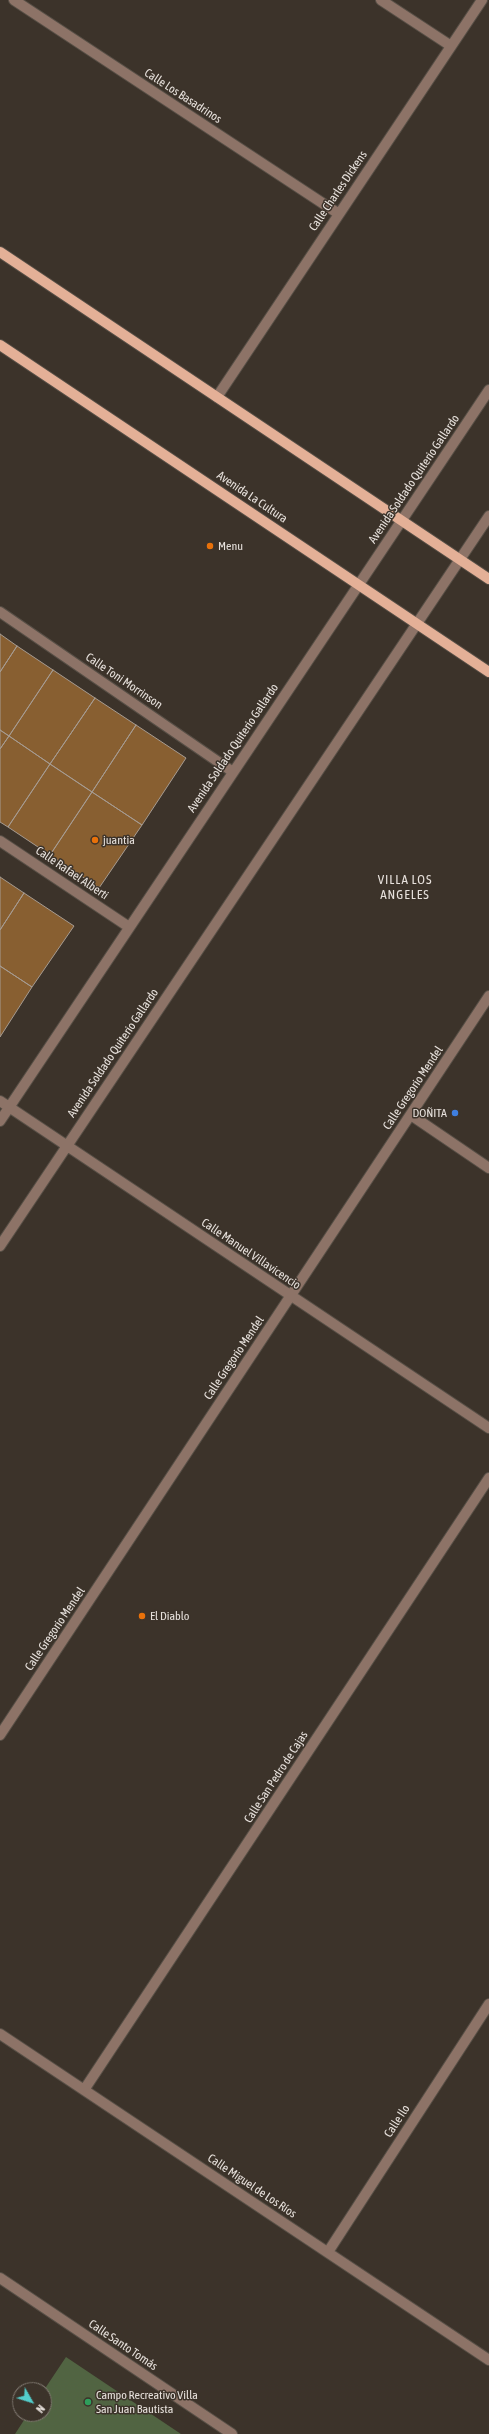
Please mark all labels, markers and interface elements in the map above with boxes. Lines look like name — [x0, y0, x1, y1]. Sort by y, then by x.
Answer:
street label: Calle Los Basadrinos — [142, 66, 224, 126]
street label: Calle Charles Dickens — [306, 148, 370, 234]
street label: Avenida Soldado Quiterio Gallardo — [365, 412, 463, 546]
street label: Avenida La Cultura — [214, 468, 290, 526]
place label: Menu — [218, 539, 243, 553]
marker: Menu — [205, 541, 215, 551]
street label: Calle Toni Morrinson — [83, 650, 165, 712]
street label: Avenida Soldado Quiterio Gallardo — [184, 681, 282, 815]
place label: juantia — [103, 833, 135, 847]
marker: juantia — [90, 835, 100, 845]
street label: Calle Rafael Alberti — [33, 843, 111, 903]
district label: VILLA LOS ANGELES — [378, 872, 432, 903]
street label: Avenida Soldado Quiterio Gallardo — [64, 986, 162, 1120]
street label: Calle Gregorio Mendel — [380, 1044, 446, 1132]
place label: DOÑITA — [412, 1106, 447, 1120]
marker: DOÑITA — [450, 1108, 460, 1118]
street label: Calle Manuel Villavicencio — [199, 1215, 303, 1293]
street label: Calle Gregorio Mendel — [201, 1314, 267, 1402]
street label: Calle Gregorio Mendel — [22, 1585, 88, 1673]
place label: El Diablo — [150, 1609, 189, 1623]
marker: El Diablo — [137, 1611, 147, 1621]
street label: Calle San Pedro de Cajas — [241, 1728, 311, 1826]
street label: Calle Ilo — [381, 2102, 413, 2140]
street label: Calle Miguel de Los Ríos — [205, 2151, 299, 2221]
street label: Calle Santo Tomás — [86, 2317, 160, 2373]
north arrow — [12, 2382, 52, 2422]
place label: Campo Recreativo Villa San Juan Bautista — [96, 2388, 198, 2416]
marker: Campo Recreativo Villa San Juan Bautista — [83, 2397, 93, 2407]
text: N — [34, 2403, 47, 2415]

